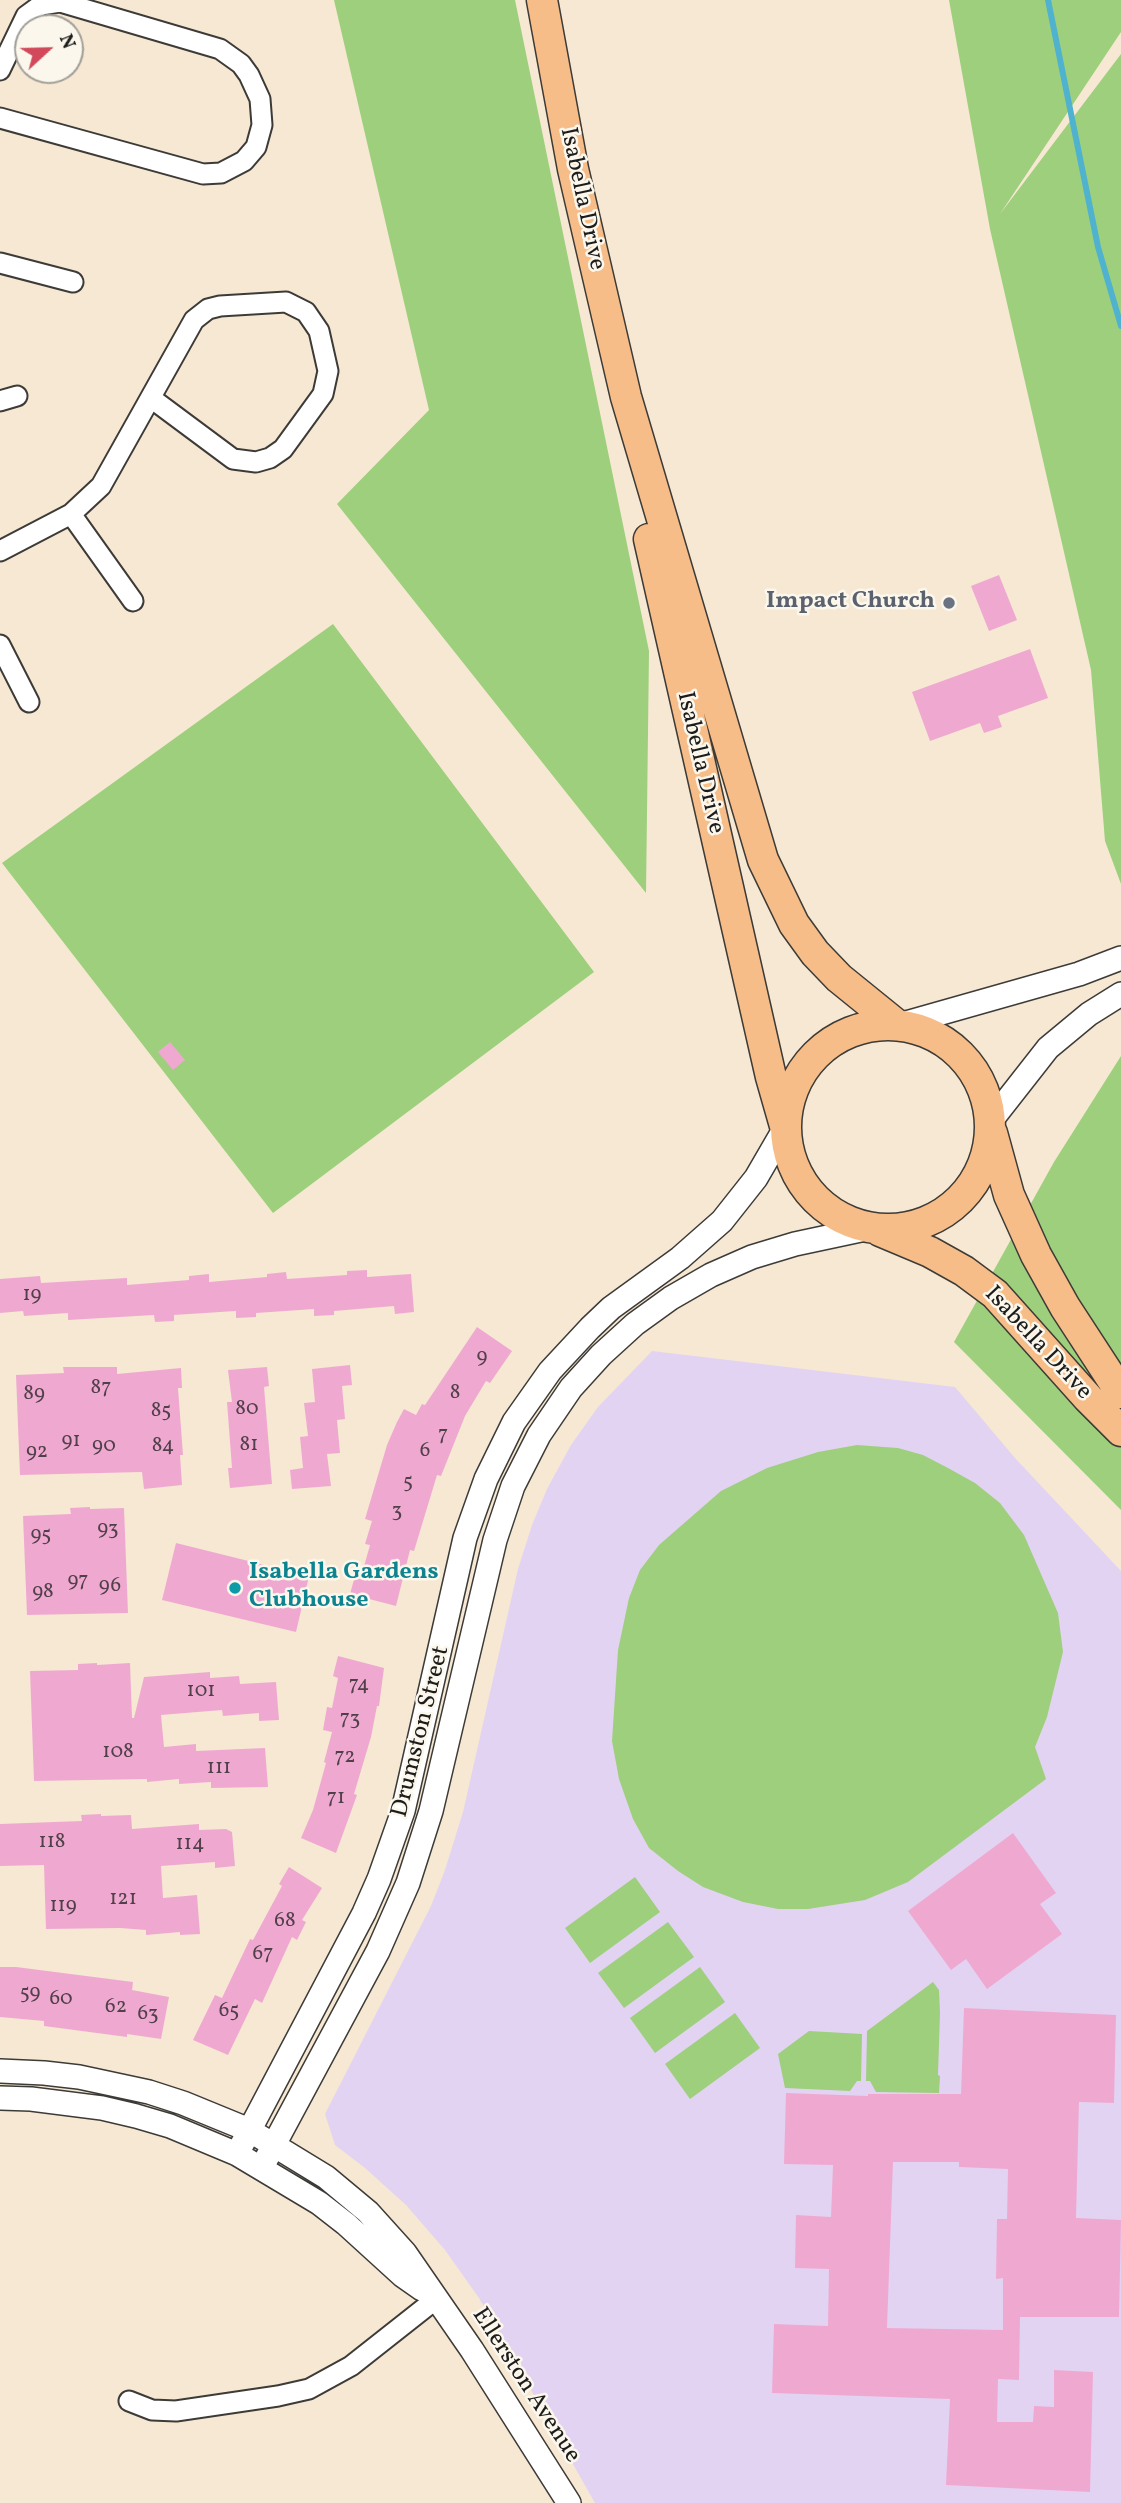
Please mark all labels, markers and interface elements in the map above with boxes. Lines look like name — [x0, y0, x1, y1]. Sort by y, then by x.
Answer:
north arrow — [14, 14, 84, 84]
text: N — [52, 31, 81, 53]
street label: Isabella Drive — [552, 125, 610, 273]
place label: Impact Church — [766, 589, 935, 617]
marker: Impact Church — [941, 595, 957, 611]
street label: Isabella Drive — [669, 689, 729, 837]
street label: Isabella Drive — [977, 1281, 1097, 1407]
house number: 19 — [22, 1283, 42, 1309]
house number: 9 — [477, 1345, 487, 1371]
house number: 87 — [91, 1376, 111, 1402]
house number: 8 — [450, 1381, 460, 1407]
house number: 89 — [23, 1382, 45, 1408]
house number: 80 — [235, 1397, 259, 1423]
house number: 85 — [151, 1399, 171, 1425]
house number: 7 — [438, 1423, 448, 1449]
house number: 91 — [61, 1429, 81, 1455]
house number: 81 — [240, 1433, 258, 1459]
house number: 90 — [92, 1434, 116, 1460]
house number: 84 — [152, 1434, 174, 1460]
house number: 6 — [420, 1439, 430, 1465]
house number: 92 — [26, 1440, 48, 1466]
house number: 5 — [403, 1470, 413, 1496]
house number: 3 — [392, 1499, 402, 1525]
house number: 93 — [97, 1517, 119, 1543]
house number: 95 — [31, 1523, 51, 1549]
place label: Isabella Gardens Clubhouse — [249, 1560, 439, 1616]
house number: 97 — [67, 1569, 89, 1595]
house number: 96 — [99, 1574, 121, 1600]
house number: 98 — [32, 1580, 54, 1606]
marker: Isabella Gardens Clubhouse — [227, 1580, 243, 1596]
street label: Drumston Street — [387, 1643, 457, 1821]
house number: 74 — [349, 1673, 369, 1699]
house number: 101 — [187, 1679, 215, 1705]
house number: 73 — [340, 1707, 360, 1733]
house number: 108 — [102, 1740, 134, 1766]
house number: 72 — [334, 1745, 356, 1771]
house number: 111 — [207, 1756, 231, 1782]
house number: 71 — [327, 1786, 345, 1812]
house number: 118 — [39, 1830, 65, 1856]
house number: 114 — [176, 1832, 204, 1858]
house number: 121 — [109, 1887, 137, 1913]
house number: 119 — [49, 1894, 77, 1920]
house number: 68 — [274, 1909, 296, 1935]
house number: 67 — [253, 1942, 273, 1968]
house number: 59 — [20, 1981, 40, 2007]
house number: 60 — [49, 1987, 73, 2013]
house number: 62 — [105, 1995, 127, 2021]
house number: 65 — [219, 1999, 239, 2025]
house number: 63 — [137, 2002, 159, 2028]
street label: Ellerston Avenue — [464, 2303, 586, 2469]

